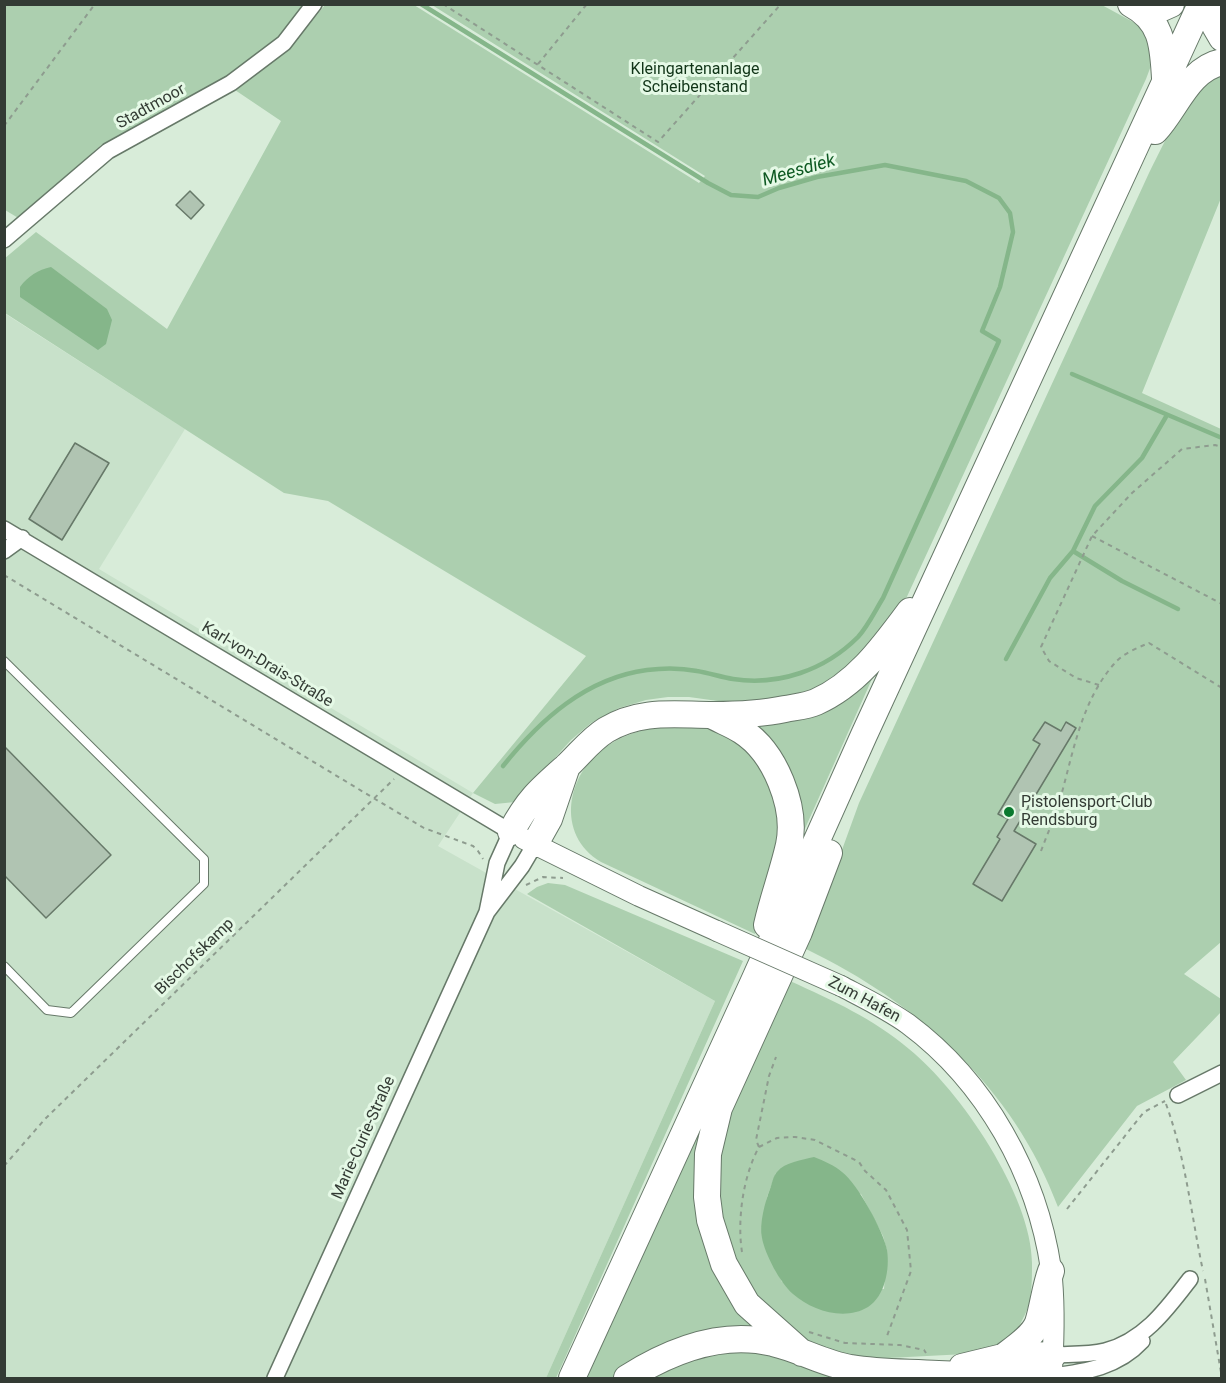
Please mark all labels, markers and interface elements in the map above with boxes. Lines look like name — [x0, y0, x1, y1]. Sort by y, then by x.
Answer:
park label: Kleingartenanlage Scheibenstand — [631, 60, 759, 98]
street label: Stadtmoor — [113, 80, 189, 134]
water label: Meesdiek — [760, 150, 838, 192]
street label: Karl-von-Drais-Straße — [198, 618, 336, 712]
place label: Pistolensport-Club Rendsburg — [1021, 793, 1153, 831]
marker: Pistolensport-Club Rendsburg — [1002, 805, 1016, 819]
street label: Bischofskamp — [152, 915, 238, 999]
street label: Zum Hafen — [825, 973, 903, 1027]
street label: Marie-Curie-Straße — [328, 1073, 400, 1203]

